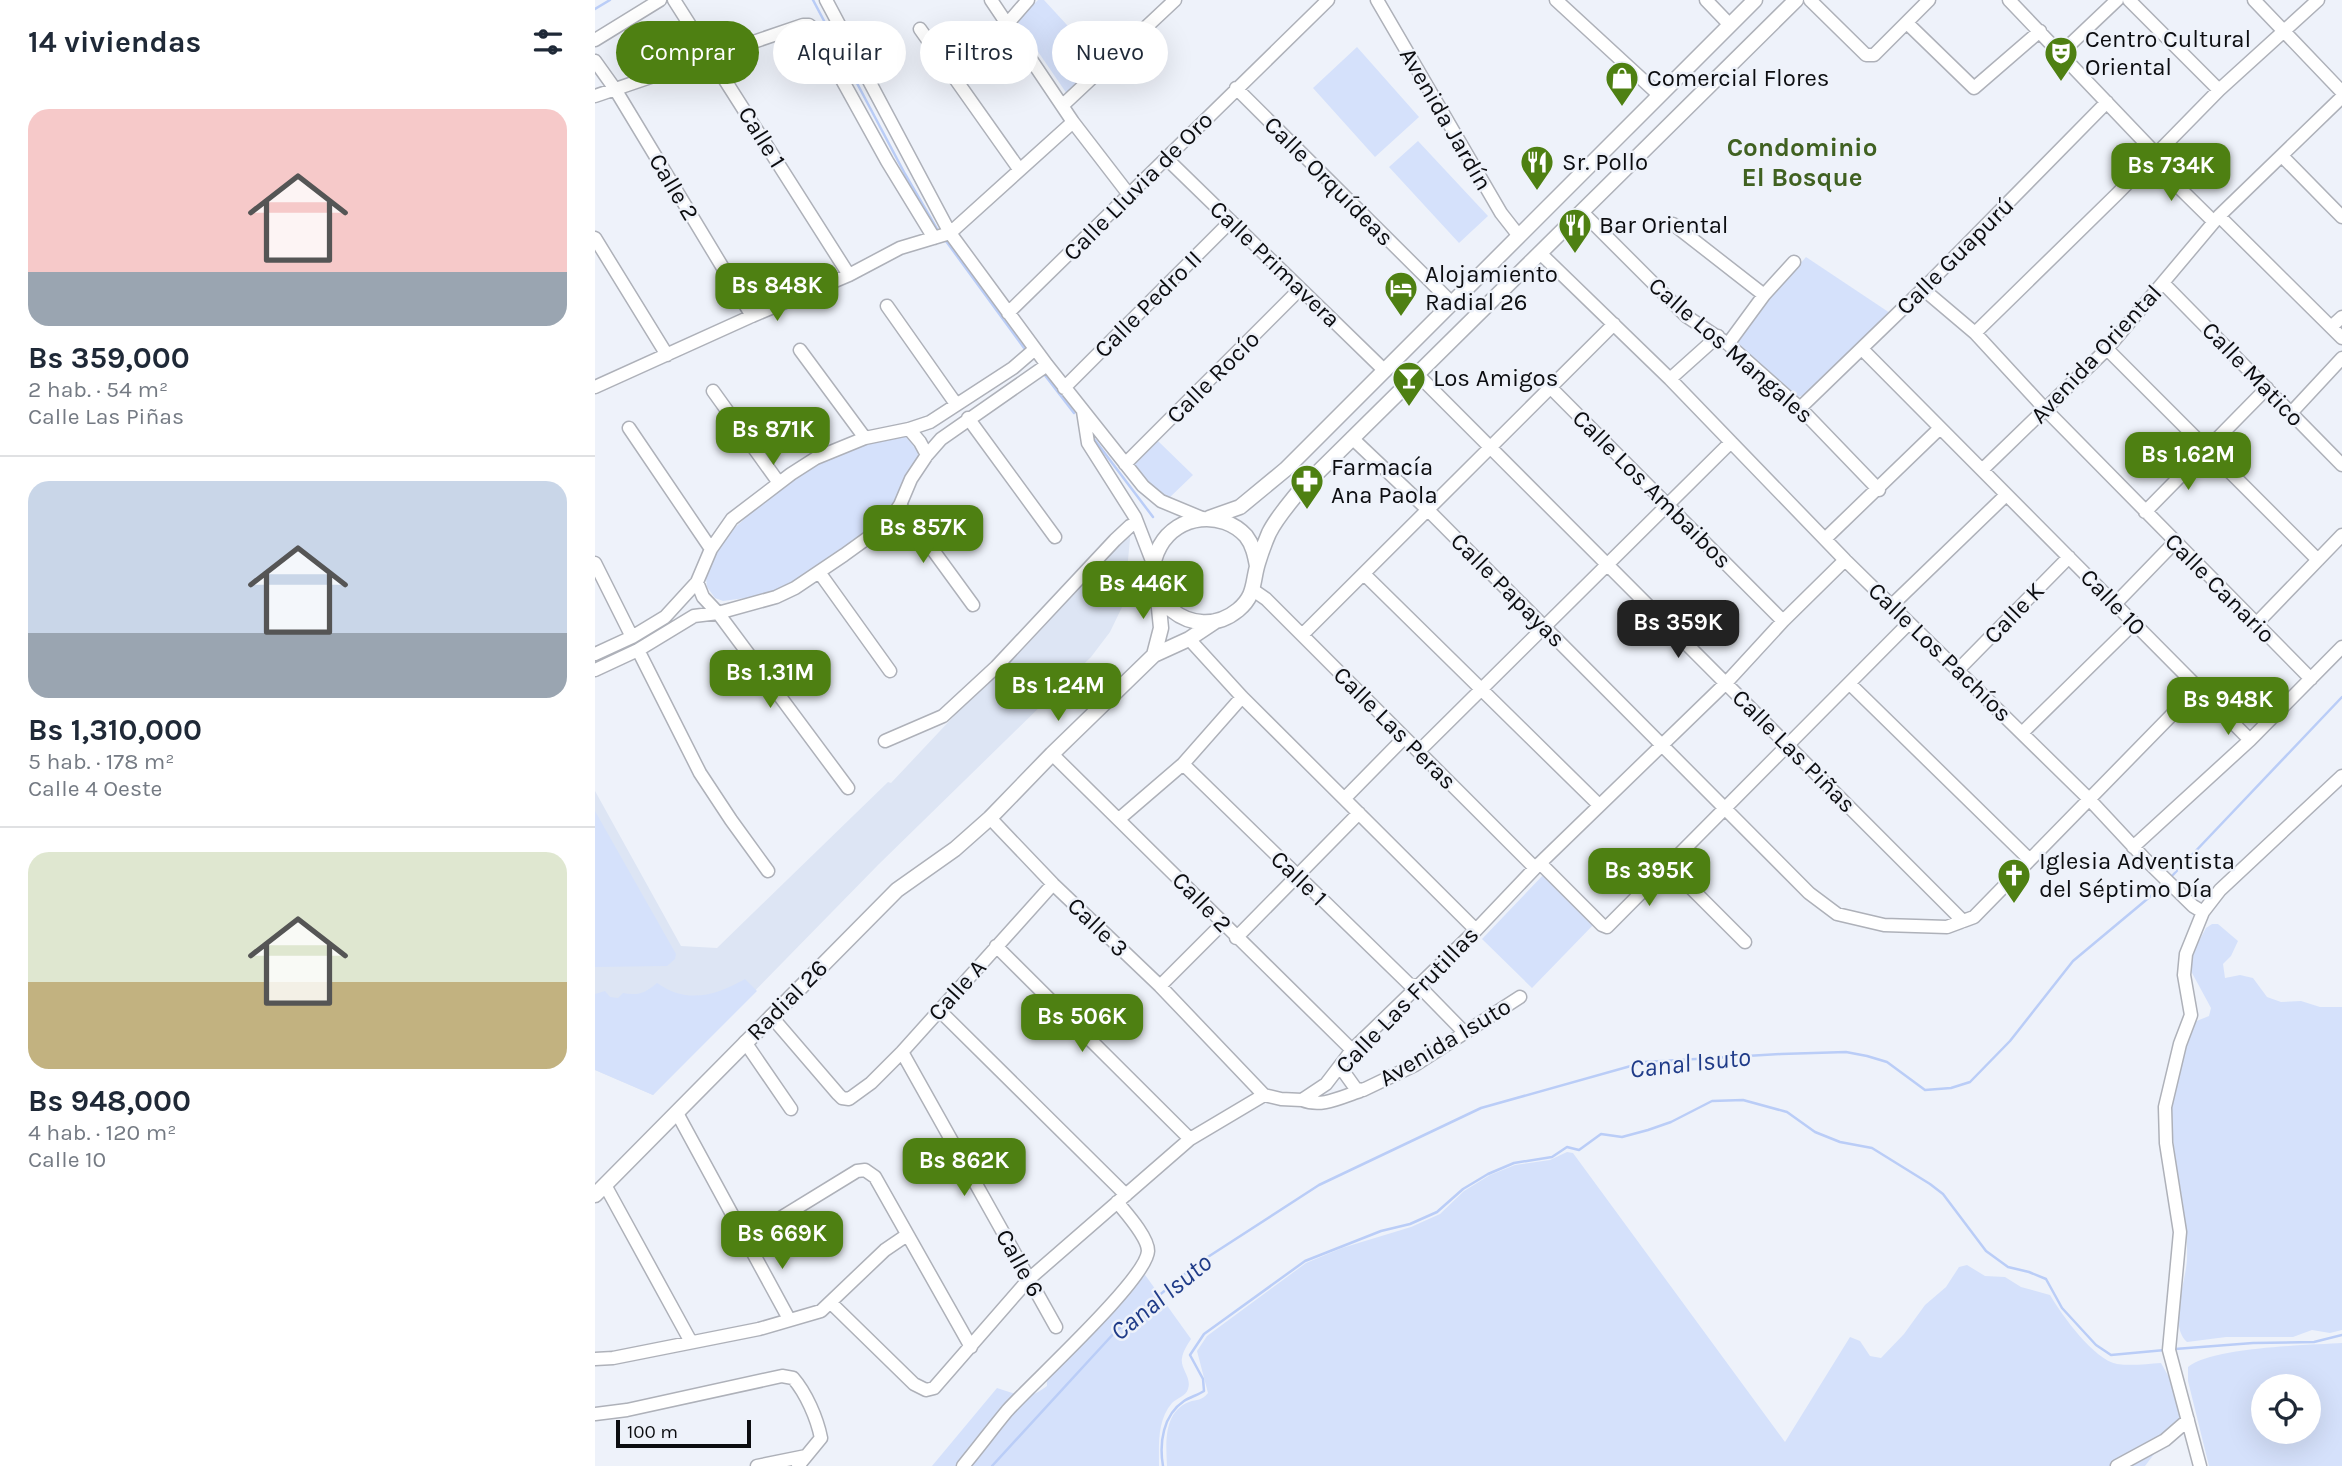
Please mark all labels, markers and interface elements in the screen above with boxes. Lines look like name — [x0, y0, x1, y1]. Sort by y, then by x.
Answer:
chip: Comprar — [616, 21, 759, 84]
chip: Alquilar — [773, 21, 906, 84]
chip: Filtros — [920, 21, 1038, 84]
chip: Nuevo — [1052, 21, 1168, 84]
icon: filters — [529, 23, 567, 61]
text: 14 viviendas — [28, 24, 201, 60]
place label: Centro Cultural Oriental — [2085, 25, 2251, 81]
theatre icon: Centro Cultural Oriental — [2042, 34, 2080, 83]
street label: Avenida Jardín — [1394, 43, 1498, 195]
shop icon: Comercial Flores — [1603, 59, 1641, 108]
place label: Comercial Flores — [1647, 64, 1829, 92]
street label: Calle 1 — [732, 101, 792, 173]
street label: Calle Lluvia de Oro — [1058, 106, 1218, 266]
street label: Calle Orquídeas — [1258, 110, 1400, 252]
district label: Condominio El Bosque — [1727, 132, 1877, 193]
restaurant icon: Sr. Pollo — [1518, 143, 1556, 192]
pin: Bs 734K — [2106, 144, 2236, 203]
street label: Calle 2 — [643, 148, 705, 226]
place label: Sr. Pollo — [1562, 148, 1648, 176]
text: Bs 734K — [2127, 152, 2215, 179]
icon: home — [235, 155, 361, 281]
street label: Calle Guapurú — [1891, 192, 2019, 320]
street label: Calle Primavera — [1204, 195, 1346, 333]
restaurant icon: Bar Oriental — [1556, 206, 1594, 255]
place label: Bar Oriental — [1599, 211, 1729, 239]
street label: Calle Pedro II — [1089, 245, 1207, 363]
place label: Alojamiento Radial 26 — [1425, 260, 1558, 316]
pin: Bs 848K — [712, 264, 842, 323]
hotel icon: Alojamiento Radial 26 — [1382, 269, 1420, 318]
street label: Calle Los Mangales — [1643, 271, 1819, 429]
text: Bs 848K — [731, 272, 823, 299]
street label: Avenida Oriental — [2025, 279, 2167, 429]
street label: Calle Matico — [2196, 316, 2310, 432]
street label: Calle Rocío — [1161, 325, 1265, 429]
text: Bs 359,000 — [28, 340, 190, 376]
bar icon: Los Amigos — [1390, 359, 1428, 408]
place label: Los Amigos — [1433, 364, 1558, 392]
text: 2 hab. · 54 m² — [28, 376, 168, 403]
text: Calle Las Piñas — [28, 403, 184, 430]
street label: Calle Los Ambaibos — [1567, 404, 1737, 574]
pin: Bs 871K — [708, 407, 838, 467]
text: Bs 871K — [732, 416, 814, 443]
pin: Bs 1.62M — [2116, 433, 2260, 492]
text: Bs 1.62M — [2141, 441, 2235, 468]
place label: Farmacía Ana Paola — [1331, 453, 1438, 509]
pharmacy icon: Farmacía Ana Paola — [1288, 462, 1326, 511]
pin: Bs 857K — [858, 505, 988, 565]
text: Bs 857K — [879, 514, 967, 541]
icon: home — [235, 527, 361, 653]
street label: Calle Papayas — [1445, 527, 1571, 653]
street label: Calle Canario — [2159, 527, 2281, 649]
pin: Bs 446K — [1078, 562, 1208, 621]
street label: Calle 10 — [2075, 563, 2151, 641]
text: Bs 446K — [1098, 570, 1188, 597]
street label: Calle K — [1978, 576, 2050, 649]
street label: Calle Los Pachíos — [1863, 577, 2017, 727]
pin: Bs 359K — [1613, 600, 1743, 660]
text: Bs 359K — [1633, 609, 1723, 636]
pin: Bs 1.31M — [698, 650, 842, 710]
text: Bs 1.31M — [726, 659, 814, 686]
street label: Calle Las Peras — [1328, 661, 1462, 795]
pin: Bs 1.24M — [986, 664, 1130, 723]
text: Bs 1.24M — [1011, 672, 1105, 699]
pin: Bs 948K — [2163, 678, 2293, 737]
street label: Calle Las Piñas — [1727, 684, 1861, 818]
text: Bs 948K — [2183, 686, 2273, 713]
text: Bs 1,310,000 — [28, 712, 202, 748]
text: 5 hab. · 178 m² — [28, 748, 175, 775]
text: Calle 4 Oeste — [28, 775, 162, 802]
street label: Calle 1 — [1265, 845, 1333, 911]
place label: Iglesia Adventista del Séptimo Día — [2039, 847, 2235, 903]
pin: Bs 395K — [1584, 848, 1714, 908]
church icon: Iglesia Adventista del Séptimo Día — [1995, 856, 2033, 905]
text: Bs 395K — [1604, 857, 1694, 884]
street label: Calle 2 — [1166, 866, 1238, 938]
street label: Calle 3 — [1062, 891, 1134, 963]
icon: home — [235, 898, 361, 1024]
street label: Calle Las Frutillas — [1330, 921, 1484, 1079]
street label: Calle A — [922, 953, 992, 1027]
street label: Radial 26 — [741, 954, 833, 1046]
street label: Avenida Isuto — [1374, 992, 1516, 1092]
pin: Bs 506K — [1017, 995, 1147, 1054]
text: Bs 506K — [1037, 1003, 1127, 1030]
water label: Canal Isuto — [1628, 1041, 1752, 1085]
text: Bs 948,000 — [28, 1083, 191, 1119]
text: 4 hab. · 120 m² — [28, 1119, 176, 1146]
pin: Bs 862K — [899, 1138, 1029, 1198]
text: Calle 10 — [28, 1146, 106, 1173]
text: Bs 862K — [919, 1147, 1009, 1174]
pin: Bs 669K — [717, 1212, 847, 1271]
text: Bs 669K — [737, 1220, 827, 1247]
street label: Calle 6 — [990, 1224, 1050, 1302]
water label: Canal Isuto — [1104, 1247, 1218, 1347]
map controls — [2251, 1374, 2321, 1444]
button: locate — [2251, 1374, 2321, 1444]
scale bar — [616, 1417, 751, 1449]
text: 100 m — [627, 1421, 678, 1443]

